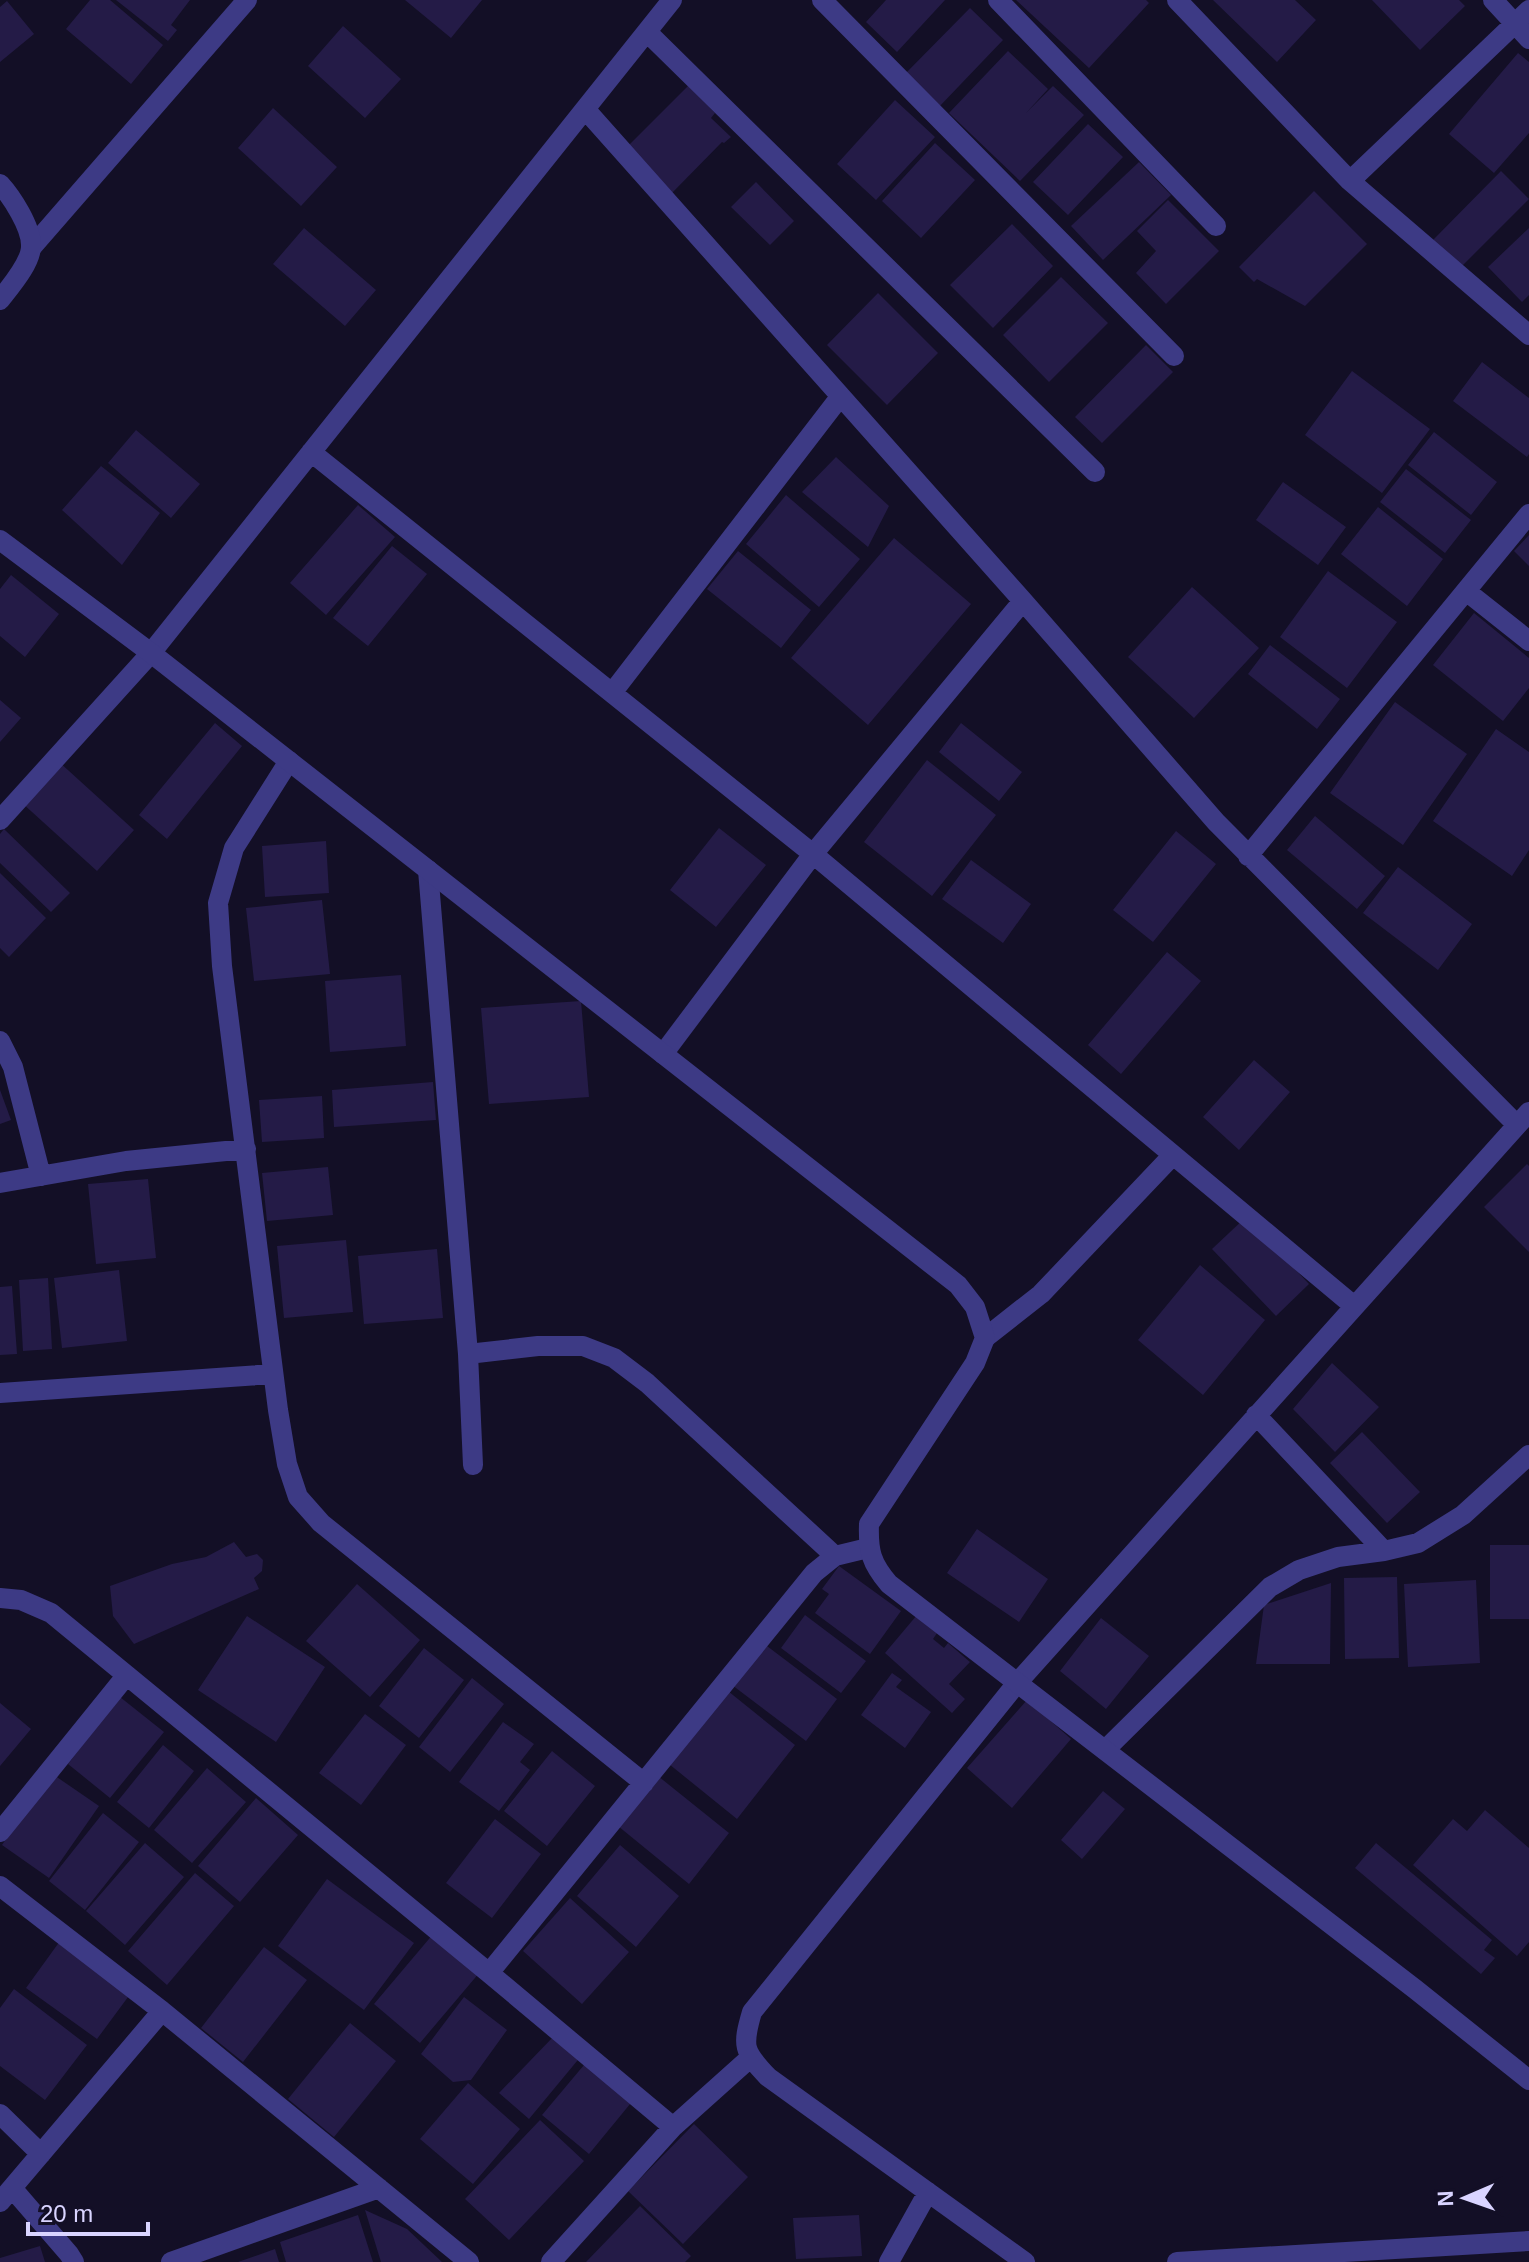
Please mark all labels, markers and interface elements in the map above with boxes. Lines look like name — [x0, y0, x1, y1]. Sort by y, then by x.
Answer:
north arrow — [1425, 2158, 1505, 2238]
scale bar — [28, 2186, 148, 2236]
text: N — [1433, 2190, 1458, 2207]
text: 20 m — [40, 2200, 93, 2227]

